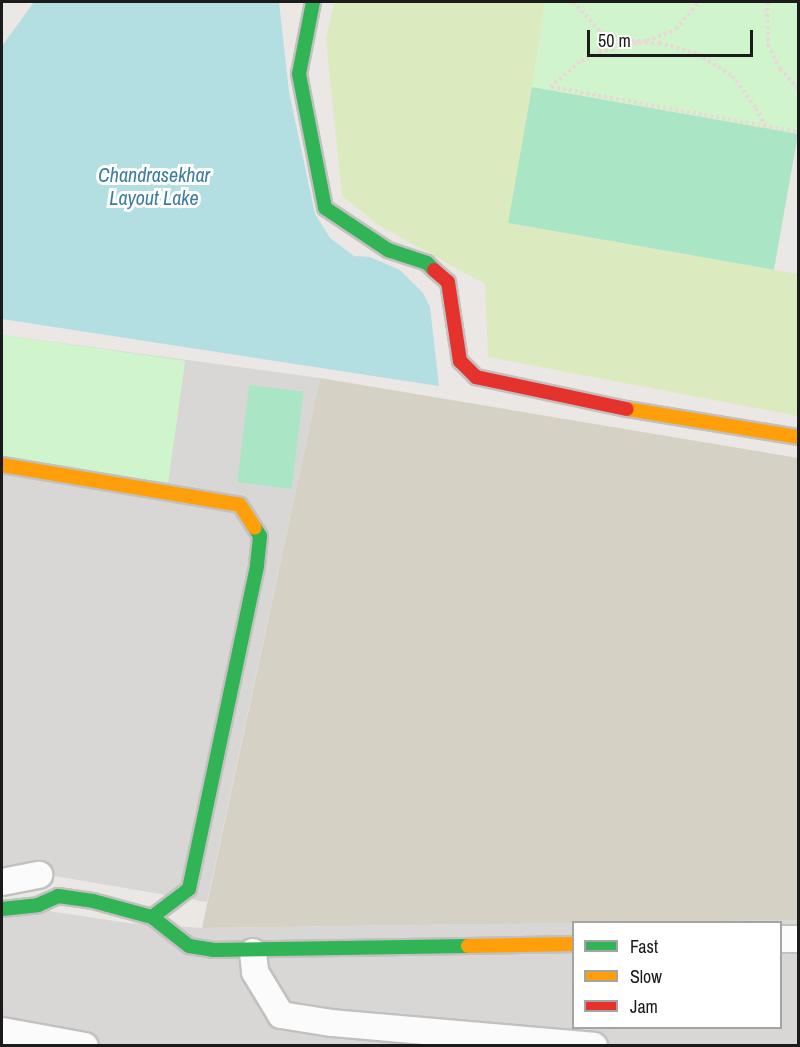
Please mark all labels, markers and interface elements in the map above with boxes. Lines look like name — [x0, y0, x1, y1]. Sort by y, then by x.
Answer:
scale bar — [590, 18, 756, 56]
text: 50 m — [598, 28, 631, 53]
water label: Chandrasekhar Layout Lake — [98, 162, 210, 209]
legend — [572, 921, 782, 1029]
text: Fast — [630, 934, 658, 959]
text: Slow — [630, 964, 662, 989]
text: Jam — [630, 994, 658, 1019]

